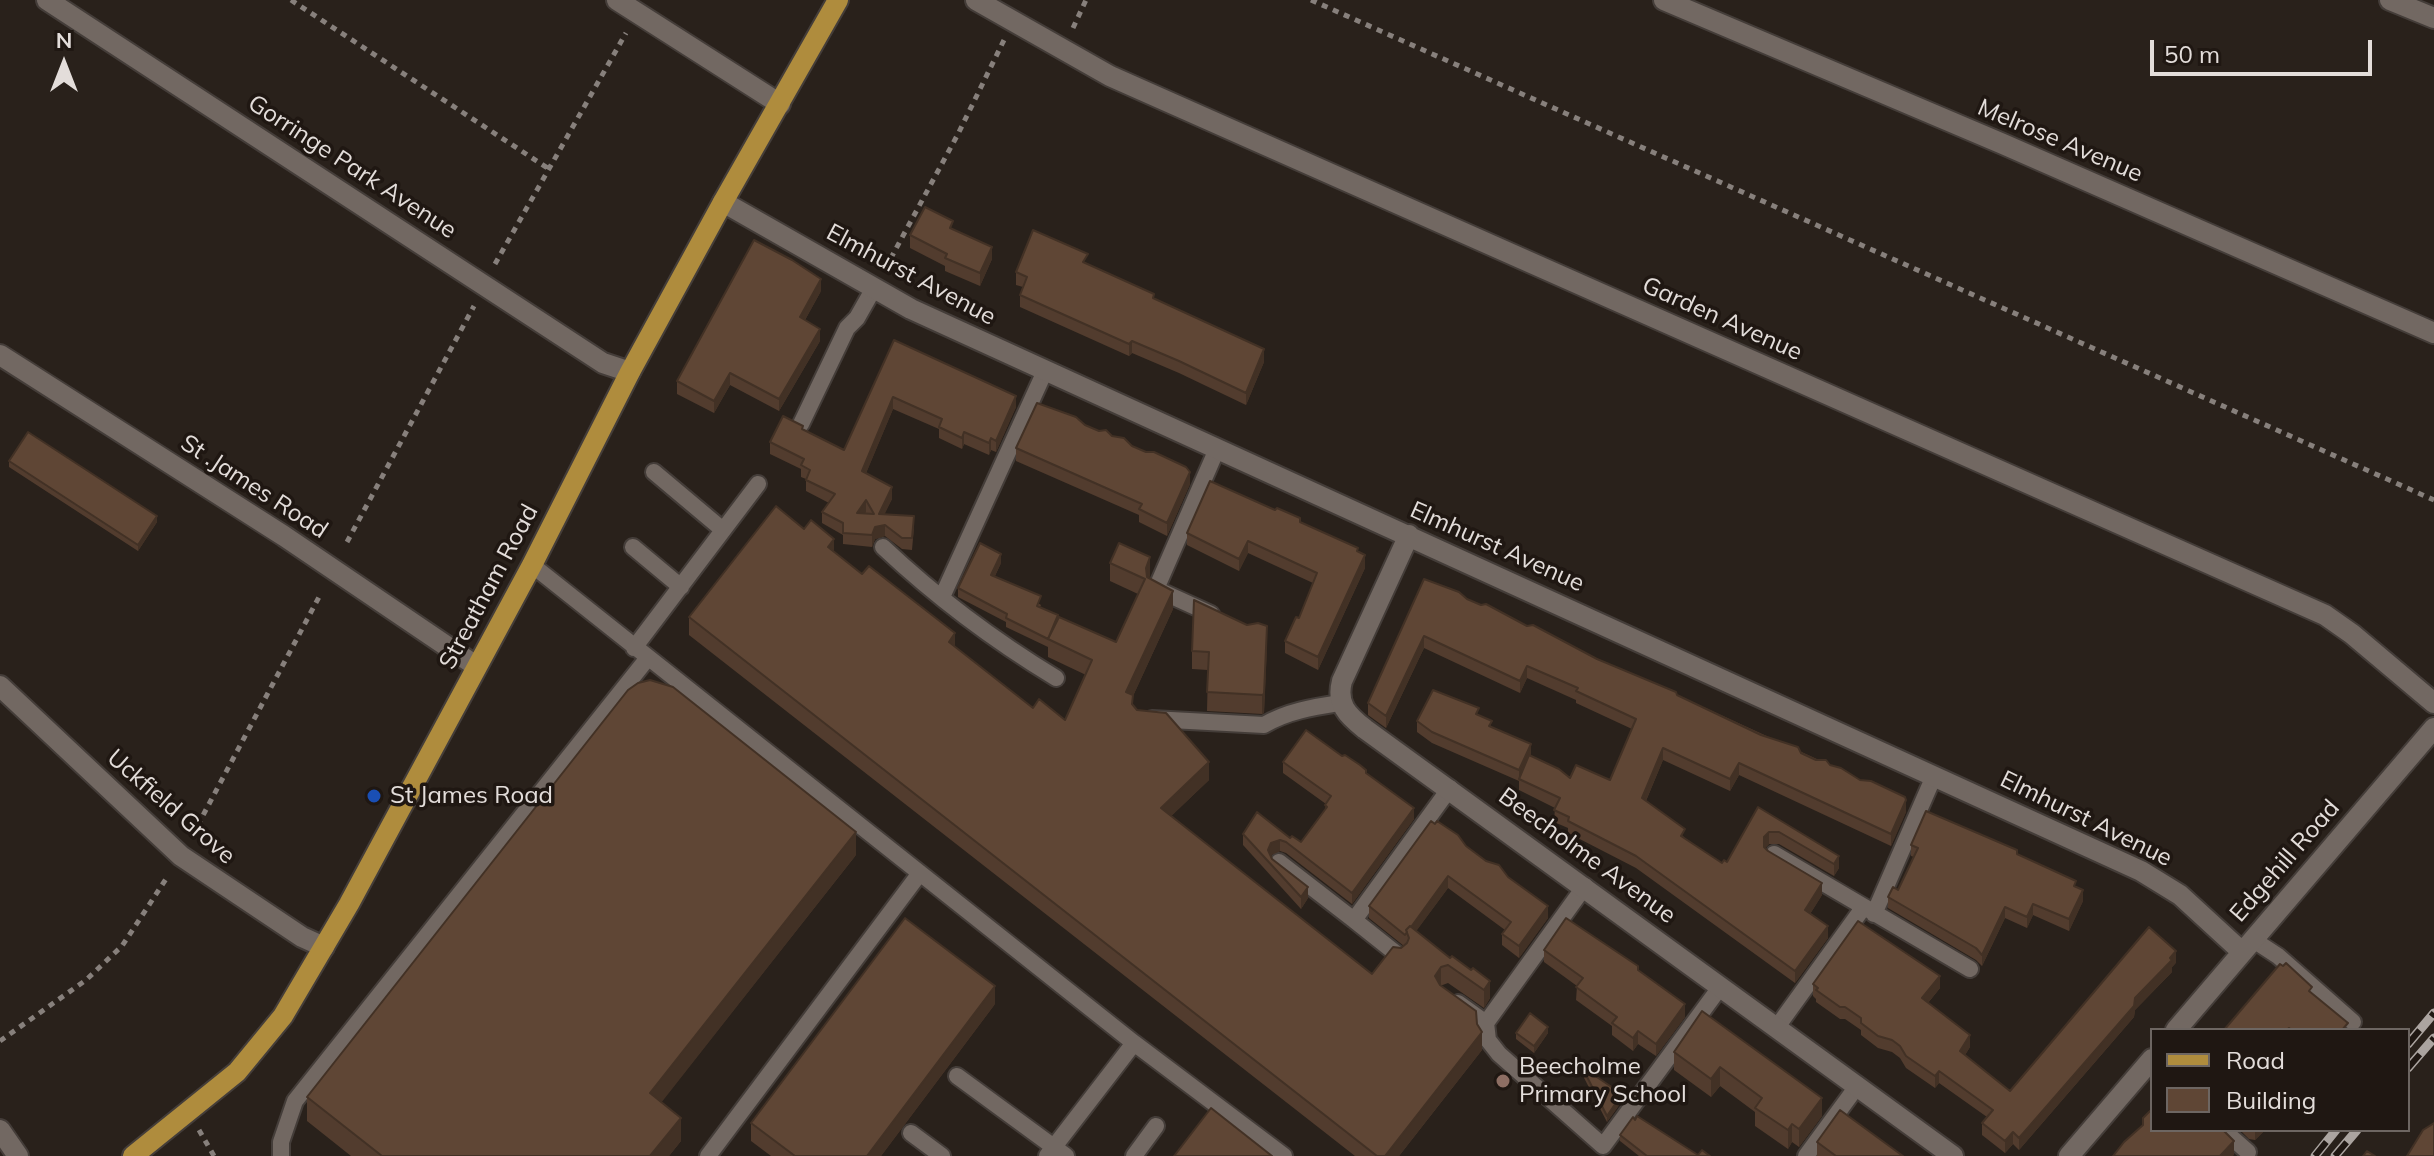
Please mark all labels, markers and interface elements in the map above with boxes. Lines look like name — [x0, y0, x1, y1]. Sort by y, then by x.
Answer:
north arrow — [24, 24, 104, 104]
scale bar — [2154, 24, 2376, 74]
text: N — [56, 26, 72, 54]
text: 50 m — [2164, 39, 2220, 69]
street label: Gorringe Park Avenue — [242, 89, 462, 245]
street label: Melrose Avenue — [1973, 93, 2147, 189]
street label: Elmhurst Avenue — [821, 218, 1001, 332]
street label: Garden Avenue — [1638, 271, 1806, 367]
street label: St .James Road — [175, 429, 333, 545]
street label: Elmhurst Avenue — [1406, 496, 1588, 598]
street label: Streatham Road — [433, 500, 545, 674]
street label: Uckfield Grove — [101, 744, 241, 870]
street label: Elmhurst Avenue — [1995, 765, 2177, 873]
place label: St James Road — [390, 782, 553, 810]
street label: Beecholme Avenue — [1493, 782, 1681, 930]
marker: St James Road — [365, 787, 383, 805]
street label: Edgehill Road — [2224, 794, 2346, 928]
legend — [2150, 1028, 2410, 1132]
text: Road — [2226, 1045, 2285, 1075]
place label: Beecholme Primary School — [1519, 1053, 1687, 1109]
marker: Beecholme Primary School — [1494, 1072, 1512, 1090]
text: Building — [2226, 1085, 2316, 1115]

